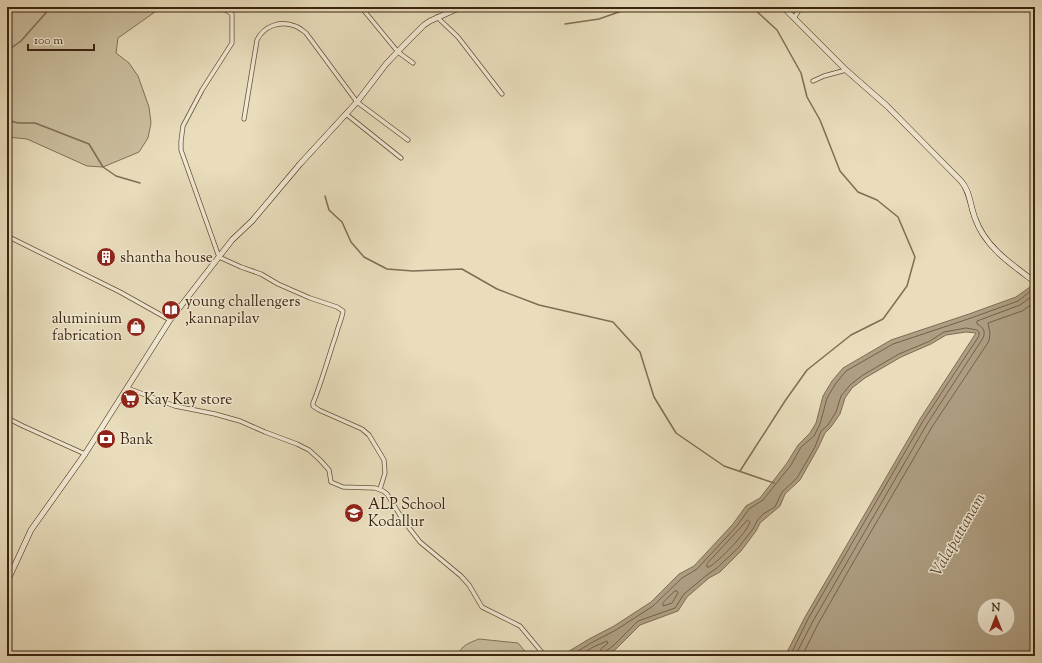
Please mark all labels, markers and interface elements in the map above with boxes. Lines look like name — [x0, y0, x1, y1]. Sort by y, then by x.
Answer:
scale bar — [28, 26, 94, 52]
text: 100 m — [34, 32, 63, 50]
building icon: shantha house — [95, 246, 117, 268]
place label: shantha house — [120, 248, 213, 269]
place label: young challengers ,kannapilav — [185, 292, 300, 330]
library icon: young challengers ,kannapilav — [160, 299, 182, 321]
place label: aluminium fabrication — [52, 309, 123, 347]
shop icon: aluminium fabrication — [125, 316, 147, 338]
supermarket icon: Kay Kay store — [119, 388, 141, 410]
place label: Kay Kay store — [144, 390, 232, 411]
bank icon: Bank — [95, 428, 117, 450]
place label: Bank — [120, 430, 153, 451]
water label: Valapattanam — [926, 489, 992, 581]
place label: ALP School Kodallur — [368, 495, 446, 533]
school or university icon: ALP School Kodallur — [343, 502, 365, 524]
north arrow — [976, 597, 1016, 637]
text: N — [991, 600, 1001, 616]

